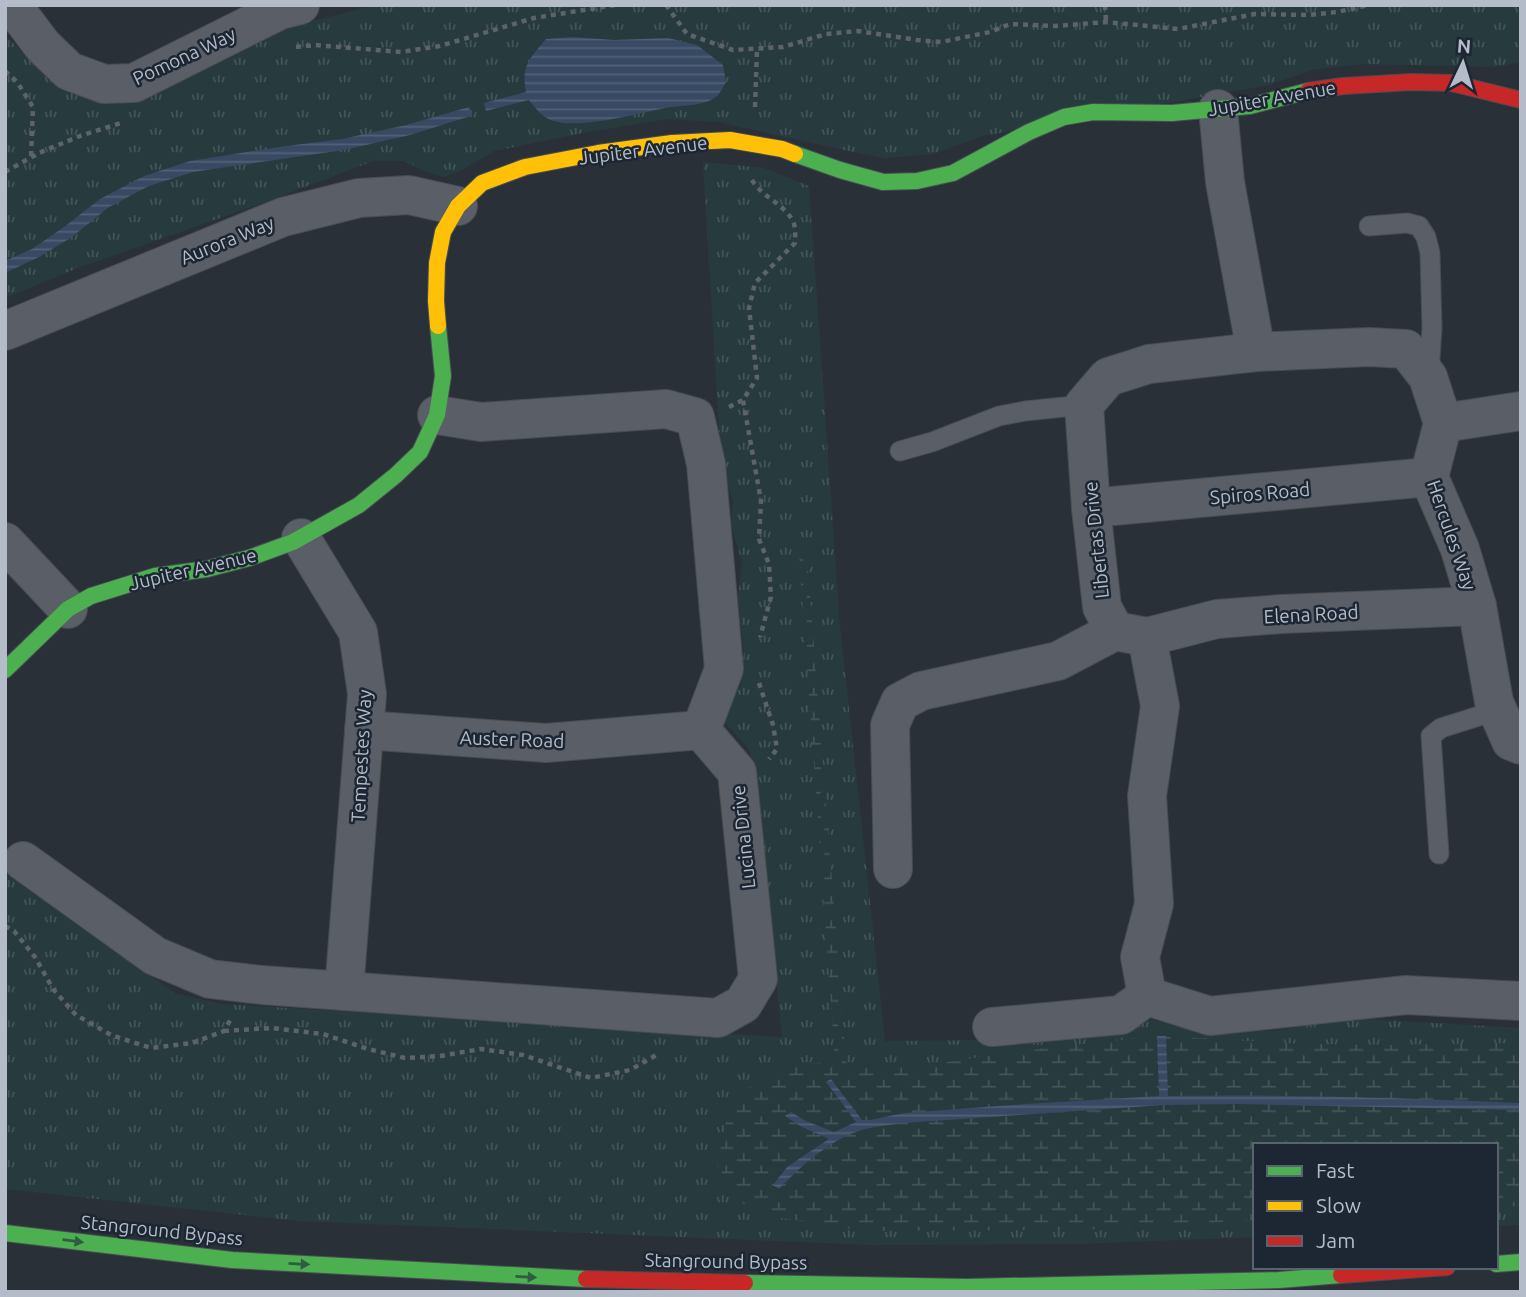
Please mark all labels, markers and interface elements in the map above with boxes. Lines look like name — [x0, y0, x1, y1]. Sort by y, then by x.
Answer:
street label: Pomona Way — [129, 23, 239, 89]
north arrow — [1428, 28, 1498, 98]
text: N — [1456, 35, 1472, 58]
street label: Jupiter Avenue — [1206, 76, 1338, 120]
street label: Jupiter Avenue — [577, 131, 709, 169]
street label: Aurora Way — [177, 211, 277, 269]
street label: Hercules Way — [1423, 477, 1481, 593]
street label: Spiros Road — [1209, 478, 1311, 508]
street label: Libertas Drive — [1079, 480, 1113, 600]
street label: Jupiter Avenue — [127, 544, 259, 594]
street label: Elena Road — [1263, 601, 1359, 627]
street label: Tempestes Way — [347, 689, 375, 823]
street label: Auster Road — [459, 726, 565, 752]
street label: Lucina Drive — [727, 784, 759, 890]
legend — [1253, 1143, 1498, 1269]
text: Fast — [1316, 1158, 1354, 1182]
text: Slow — [1316, 1193, 1361, 1217]
street label: Stanground Bypass — [80, 1211, 244, 1249]
text: Jam — [1316, 1228, 1355, 1252]
one-way arrow — [62, 1236, 84, 1247]
street label: Stanground Bypass — [644, 1249, 808, 1273]
one-way arrow — [289, 1259, 311, 1270]
one-way arrow — [516, 1271, 538, 1282]

